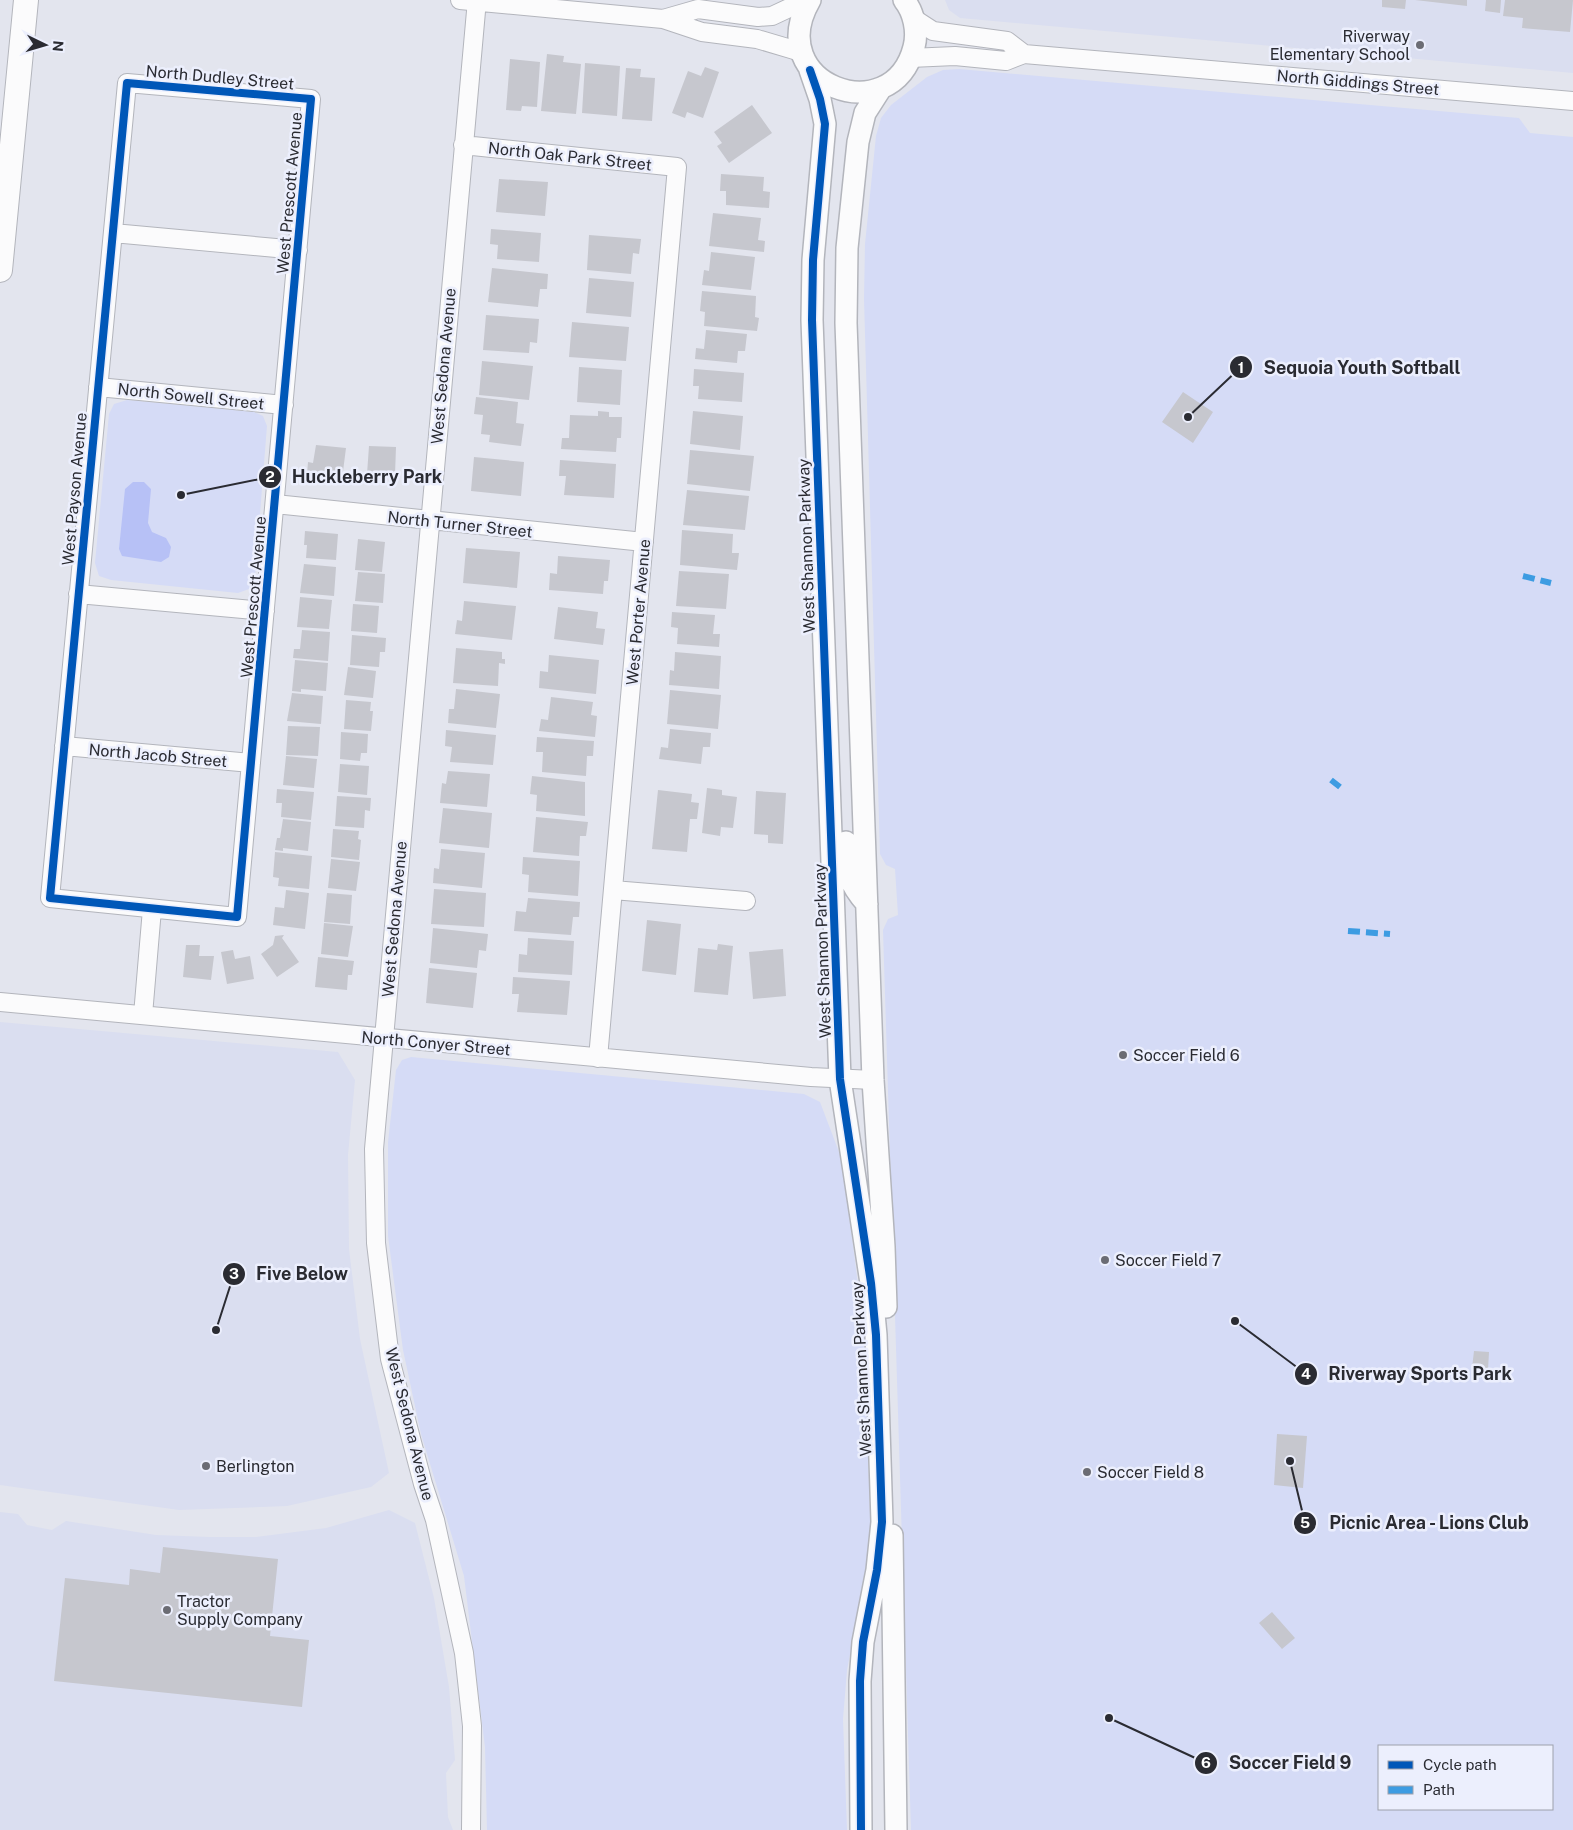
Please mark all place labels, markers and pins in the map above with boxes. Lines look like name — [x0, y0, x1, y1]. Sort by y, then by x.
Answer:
place label: Riverway Elementary School — [1270, 27, 1410, 64]
marker: Riverway Elementary School — [1414, 39, 1426, 51]
callout: Sequoia Youth Softball — [1229, 351, 1470, 384]
callout: Huckleberry Park — [257, 460, 453, 493]
place label: Soccer Field 6 — [1133, 1046, 1240, 1065]
marker: Soccer Field 6 — [1117, 1049, 1129, 1061]
place label: Soccer Field 7 — [1115, 1251, 1221, 1270]
marker: Soccer Field 7 — [1099, 1254, 1111, 1266]
callout: Five Below — [221, 1257, 358, 1290]
callout: Riverway Sports Park — [1294, 1358, 1522, 1391]
place label: Berlington — [216, 1457, 294, 1476]
marker: Berlington — [200, 1460, 212, 1472]
place label: Soccer Field 8 — [1097, 1463, 1204, 1482]
marker: Soccer Field 8 — [1081, 1466, 1093, 1478]
callout: Picnic Area - Lions Club — [1293, 1506, 1540, 1539]
place label: Tractor Supply Company — [177, 1592, 303, 1629]
marker: Tractor Supply Company — [161, 1604, 173, 1616]
callout: Soccer Field 9 — [1193, 1746, 1361, 1779]

